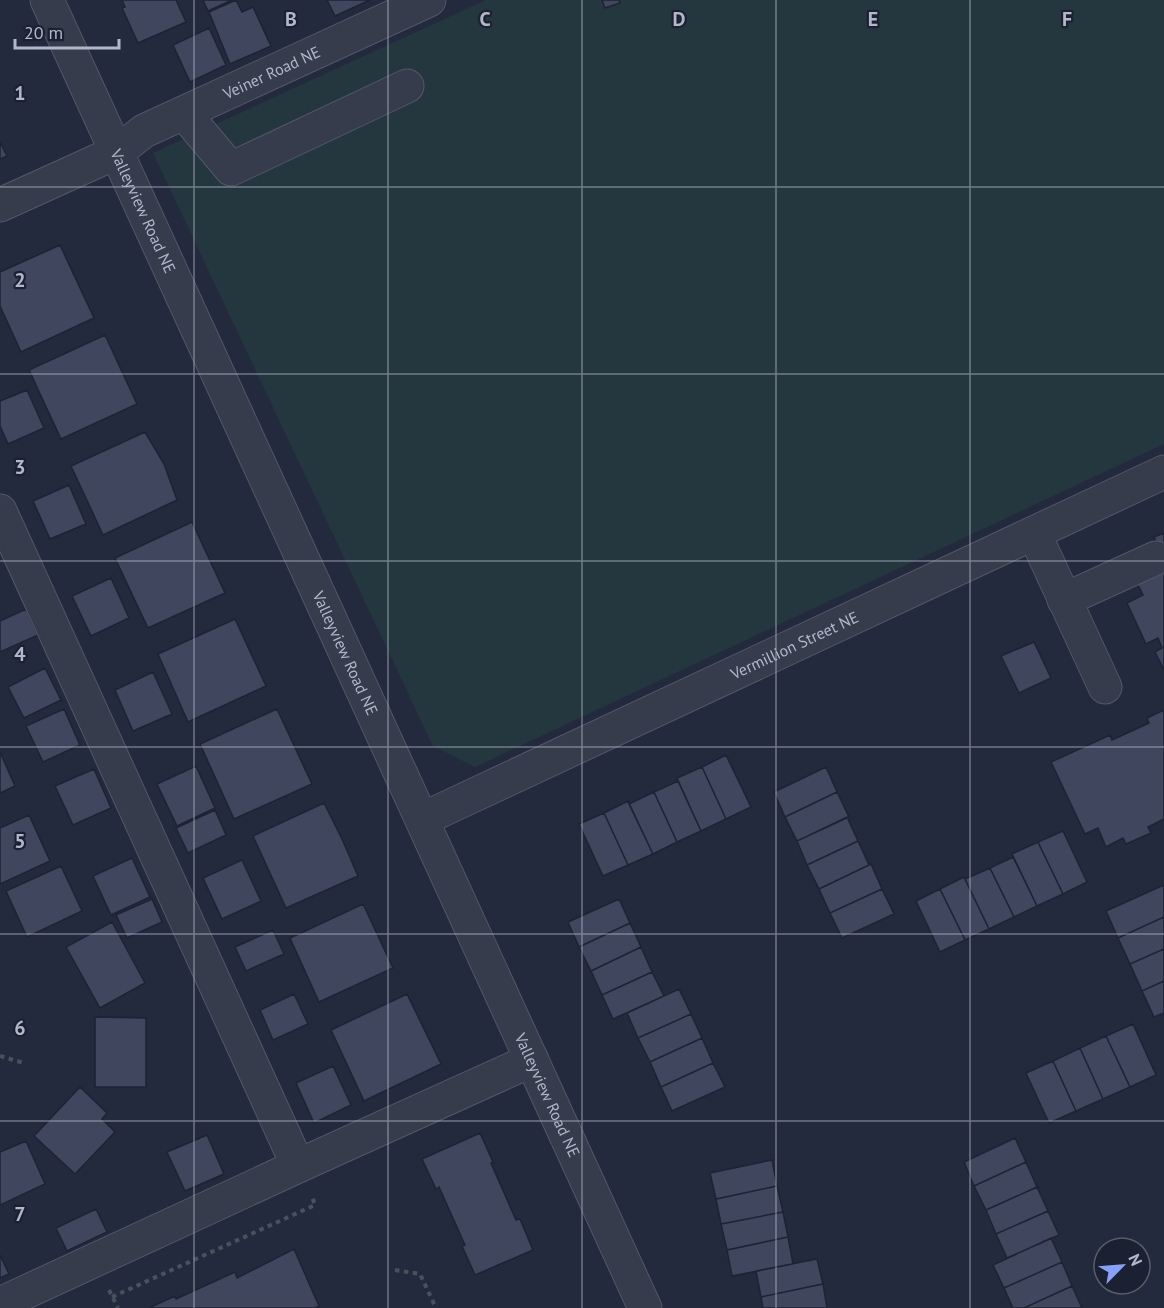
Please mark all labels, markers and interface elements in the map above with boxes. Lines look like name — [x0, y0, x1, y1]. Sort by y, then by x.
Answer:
text: B — [285, 6, 297, 32]
text: C — [479, 6, 491, 32]
text: D — [673, 6, 686, 32]
text: E — [868, 6, 878, 32]
text: F — [1062, 6, 1072, 32]
scale bar — [15, 12, 118, 50]
text: 20 m — [24, 21, 63, 44]
street label: Veiner Road NE — [219, 41, 323, 104]
text: 1 — [14, 80, 26, 106]
street label: Valleyview Road NE — [106, 145, 180, 276]
text: 2 — [14, 267, 26, 293]
text: 3 — [14, 454, 26, 480]
street label: Valleyview Road NE — [308, 587, 383, 718]
street label: Vermillion Street NE — [726, 607, 861, 684]
text: 4 — [14, 641, 26, 667]
text: 5 — [14, 828, 26, 854]
text: 6 — [14, 1015, 26, 1041]
street label: Valleyview Road NE — [510, 1029, 585, 1160]
text: 7 — [14, 1201, 26, 1227]
north arrow — [1092, 1236, 1152, 1296]
text: N — [1124, 1251, 1147, 1269]

